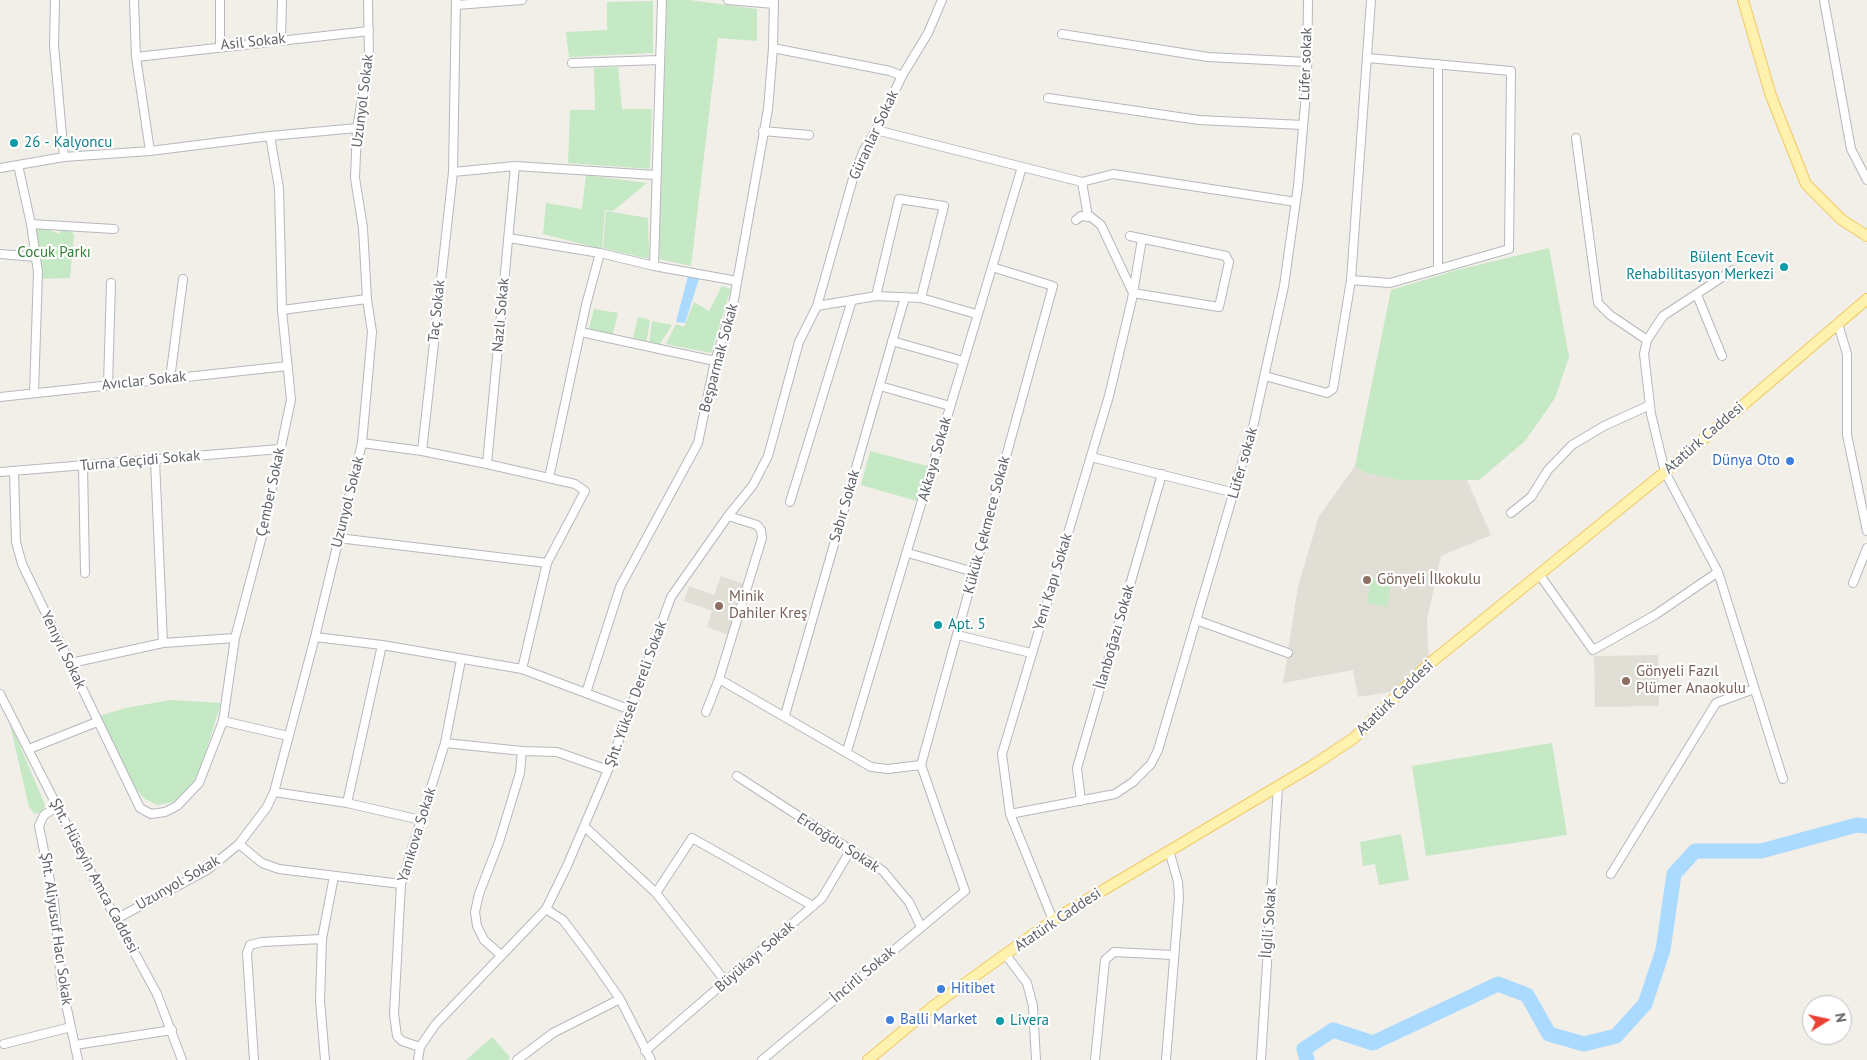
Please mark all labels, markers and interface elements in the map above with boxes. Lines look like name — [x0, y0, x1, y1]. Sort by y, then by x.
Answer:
street label: Lüfer sokak — [1296, 27, 1316, 101]
street label: Asil Sokak — [220, 30, 286, 54]
street label: Uzunyol Sokak — [348, 53, 378, 149]
street label: Güranlar Sokak — [845, 87, 903, 183]
place label: 26 - Kalyoncu — [24, 134, 112, 152]
marker: 26 - Kalyoncu — [8, 137, 20, 149]
park label: Cocuk Parkı — [17, 244, 91, 262]
place label: Bülent Ecevit Rehabilitasyon Merkezi — [1626, 249, 1774, 284]
marker: Bülent Ecevit Rehabilitasyon Merkezi — [1778, 261, 1790, 273]
street label: Nazlı Sokak — [489, 277, 513, 353]
street label: Taç Sokak — [425, 279, 449, 343]
street label: Beşparmak Sokak — [696, 302, 742, 414]
street label: Avıclar Sokak — [101, 368, 187, 394]
street label: Atatürk Caddesi — [1660, 398, 1748, 478]
street label: Akkaya Sokak — [914, 415, 956, 503]
street label: Lüfer sokak — [1224, 425, 1262, 501]
street label: Çember Sokak — [253, 446, 289, 538]
street label: Turna Geçidi Sokak — [79, 447, 201, 475]
place label: Dünya Oto — [1712, 452, 1780, 470]
street label: Uzunyol Sokak — [328, 454, 368, 550]
street label: Kükük Çekmece Sokak — [960, 454, 1014, 596]
marker: Dünya Oto — [1784, 455, 1796, 467]
street label: Sabır Sokak — [826, 468, 864, 544]
street label: Yeni Kapı Sokak — [1030, 531, 1076, 633]
place label: Gönyeli İlkokulu — [1377, 571, 1481, 589]
marker: Gönyeli İlkokulu — [1361, 574, 1373, 586]
street label: İlanboğazı Sokak — [1091, 582, 1139, 692]
place label: Minik Dahiler Kreş — [729, 588, 807, 623]
marker: Minik Dahiler Kreş — [713, 600, 725, 612]
street label: Yenıyıl Sokak — [36, 608, 90, 692]
place label: Apt. 5 — [948, 616, 986, 634]
street label: Şht. Yüksel Dereli Sokak — [601, 619, 671, 769]
marker: Apt. 5 — [932, 619, 944, 631]
street label: Atatürk Caddesi — [1353, 657, 1437, 739]
place label: Gönyeli Fazıl Plümer Anaokulu — [1636, 663, 1746, 698]
marker: Gönyeli Fazıl Plümer Anaokulu — [1620, 675, 1632, 687]
street label: Yanıkova Sokak — [394, 785, 440, 885]
street label: Şht. Hüseyin Amca Caddesi — [46, 796, 142, 956]
street label: Erdoğdu Sokak — [793, 810, 883, 876]
street label: Şht. Aliyusuf Hacı Sokak — [36, 851, 76, 1007]
street label: Uzunyol Sokak — [133, 852, 223, 914]
street label: Atatürk Caddesi — [1011, 884, 1105, 956]
street label: İlgili Sokak — [1258, 887, 1280, 959]
street label: Büyükayı Sokak — [712, 918, 798, 996]
street label: İncirli Sokak — [827, 943, 899, 1007]
place label: Hitibet — [951, 980, 995, 998]
marker: Hitibet — [935, 983, 947, 995]
north arrow — [1802, 995, 1852, 1045]
place label: Balli Market — [900, 1011, 977, 1029]
text: N — [1831, 1011, 1850, 1024]
place label: Livera — [1010, 1012, 1049, 1030]
marker: Balli Market — [884, 1014, 896, 1026]
marker: Livera — [994, 1015, 1006, 1027]

